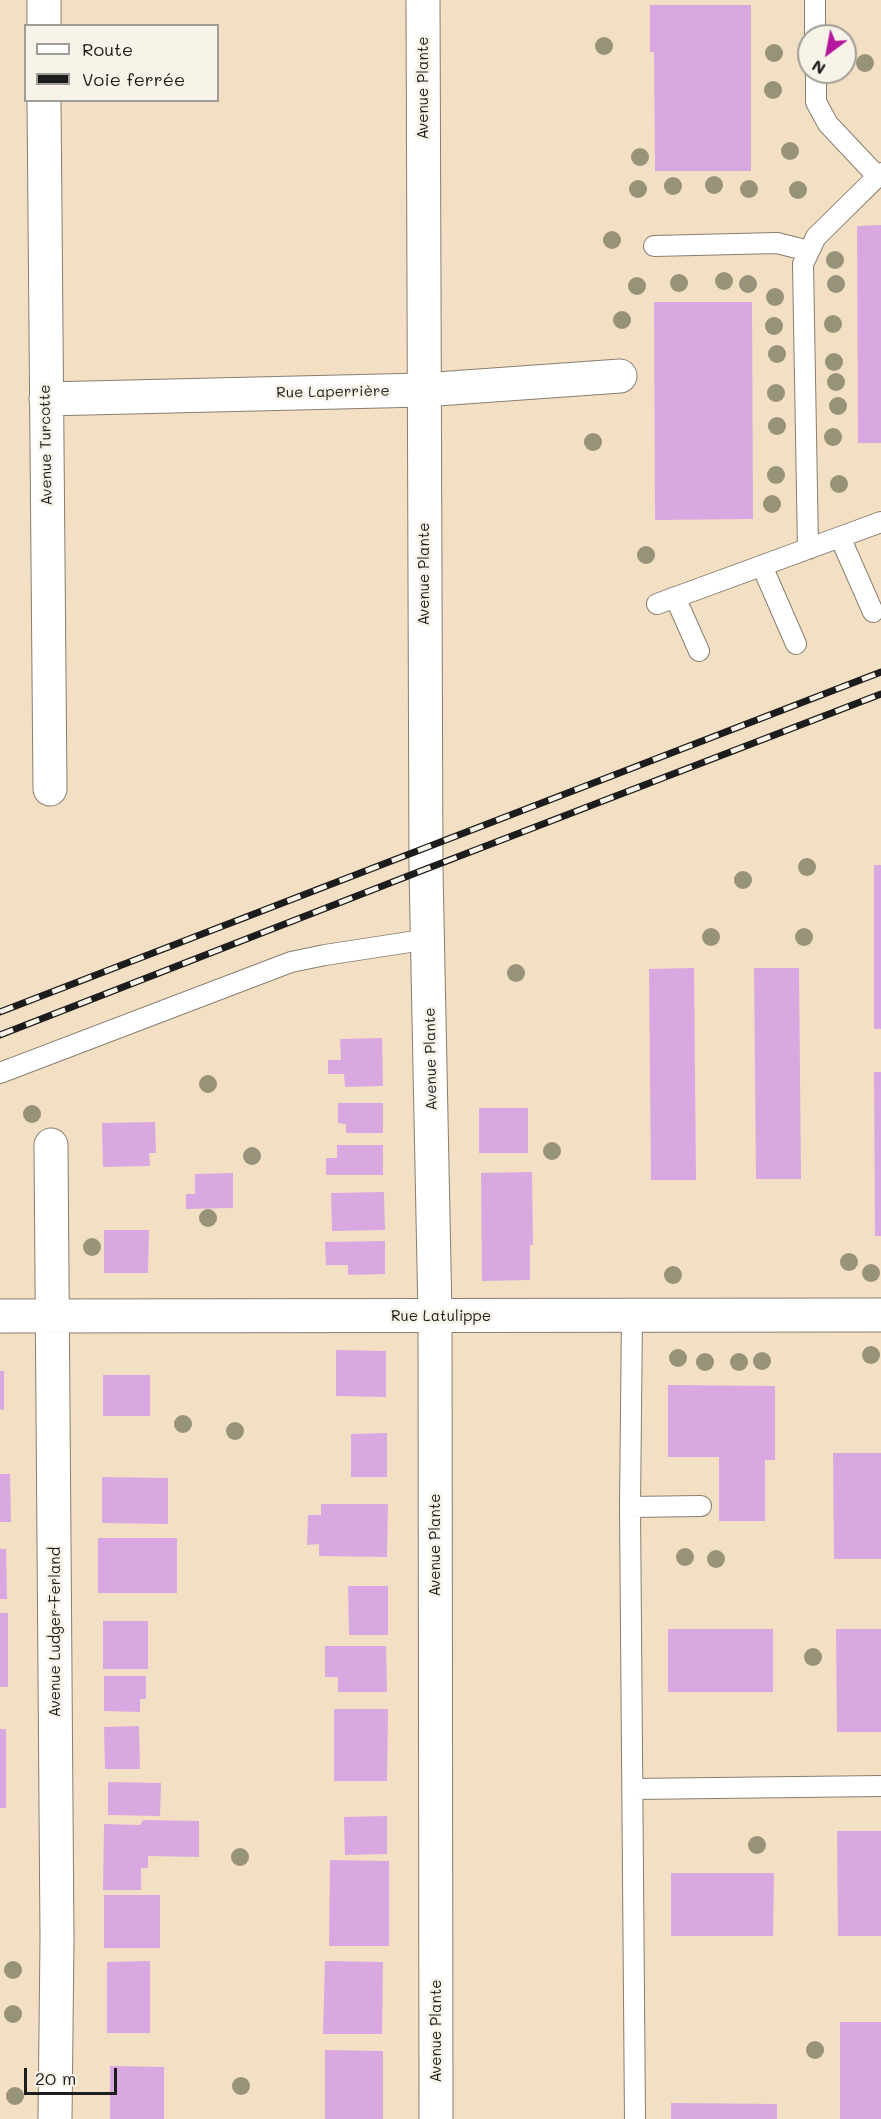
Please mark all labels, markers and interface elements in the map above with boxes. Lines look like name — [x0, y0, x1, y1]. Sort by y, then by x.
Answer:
legend — [24, 24, 219, 102]
north arrow — [797, 24, 857, 84]
street label: Avenue Plante — [414, 36, 432, 140]
text: Route — [82, 37, 133, 61]
text: N — [808, 56, 829, 80]
text: Voie ferrée — [82, 67, 185, 91]
street label: Rue Laperrière — [276, 382, 390, 402]
street label: Avenue Turcotte — [36, 384, 56, 506]
street label: Avenue Plante — [415, 522, 433, 626]
street label: Avenue Plante — [421, 1007, 441, 1111]
street label: Rue Latulippe — [391, 1307, 491, 1325]
street label: Avenue Plante — [426, 1493, 444, 1597]
street label: Avenue Ludger-Ferland — [46, 1547, 64, 1717]
street label: Avenue Plante — [427, 1979, 445, 2083]
scale bar — [27, 2056, 120, 2094]
text: 20 m — [35, 2066, 76, 2090]

